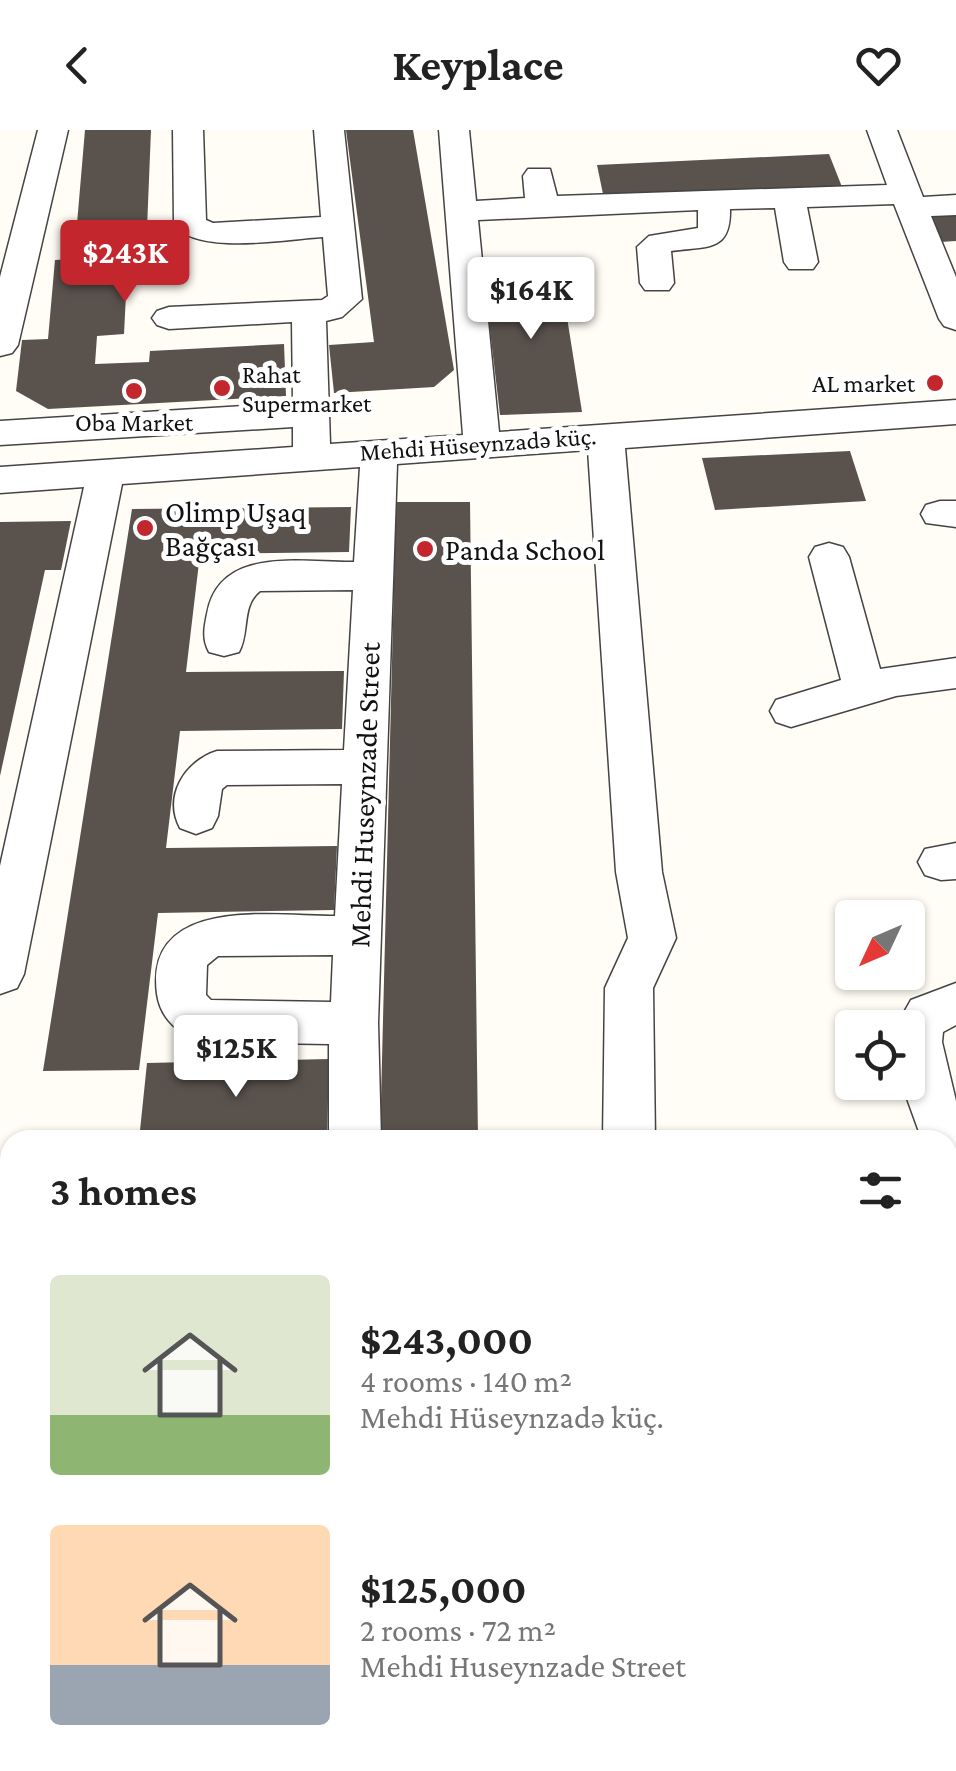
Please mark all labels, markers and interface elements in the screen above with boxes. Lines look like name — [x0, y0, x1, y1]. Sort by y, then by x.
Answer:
icon: back — [50, 38, 105, 93]
icon: heart — [851, 38, 906, 93]
text: Keyplace — [392, 40, 564, 90]
pin: $243K — [55, 220, 195, 305]
text: $243K — [82, 234, 168, 270]
pin: $164K — [461, 257, 601, 342]
text: $164K — [489, 271, 573, 307]
place label: Rahat Supermarket — [242, 361, 372, 418]
place label: AL market — [812, 370, 916, 397]
marker: AL market — [924, 372, 946, 394]
marker: Rahat Supermarket — [211, 377, 233, 399]
marker: Oba Market — [123, 380, 145, 402]
place label: Oba Market — [75, 409, 194, 436]
street label: Mehdi Hüseynzadə küç. — [359, 422, 597, 467]
place label: Olimp Uşaq Bağçası — [165, 495, 307, 563]
marker: Olimp Uşaq Bağçası — [134, 517, 156, 539]
place label: Panda School — [445, 533, 605, 566]
marker: Panda School — [414, 538, 436, 560]
street label: Mehdi Huseynzadе Street — [342, 641, 387, 948]
north arrow — [835, 900, 925, 990]
map controls — [835, 900, 925, 1100]
button: locate — [835, 1010, 925, 1100]
pin: $125K — [166, 1015, 306, 1100]
text: $125K — [196, 1029, 276, 1065]
icon: filters — [853, 1163, 908, 1218]
text: 3 homes — [50, 1167, 197, 1214]
icon: home — [130, 1315, 250, 1435]
text: $243,000 — [360, 1316, 533, 1363]
text: 4 rooms · 140 m² — [360, 1363, 572, 1399]
text: Mehdi Hüseynzadə küç. — [360, 1399, 664, 1435]
icon: home — [130, 1565, 250, 1685]
text: $125,000 — [360, 1565, 526, 1612]
text: 2 rooms · 72 m² — [360, 1612, 556, 1648]
text: Mehdi Huseynzadе Street — [360, 1648, 686, 1684]

